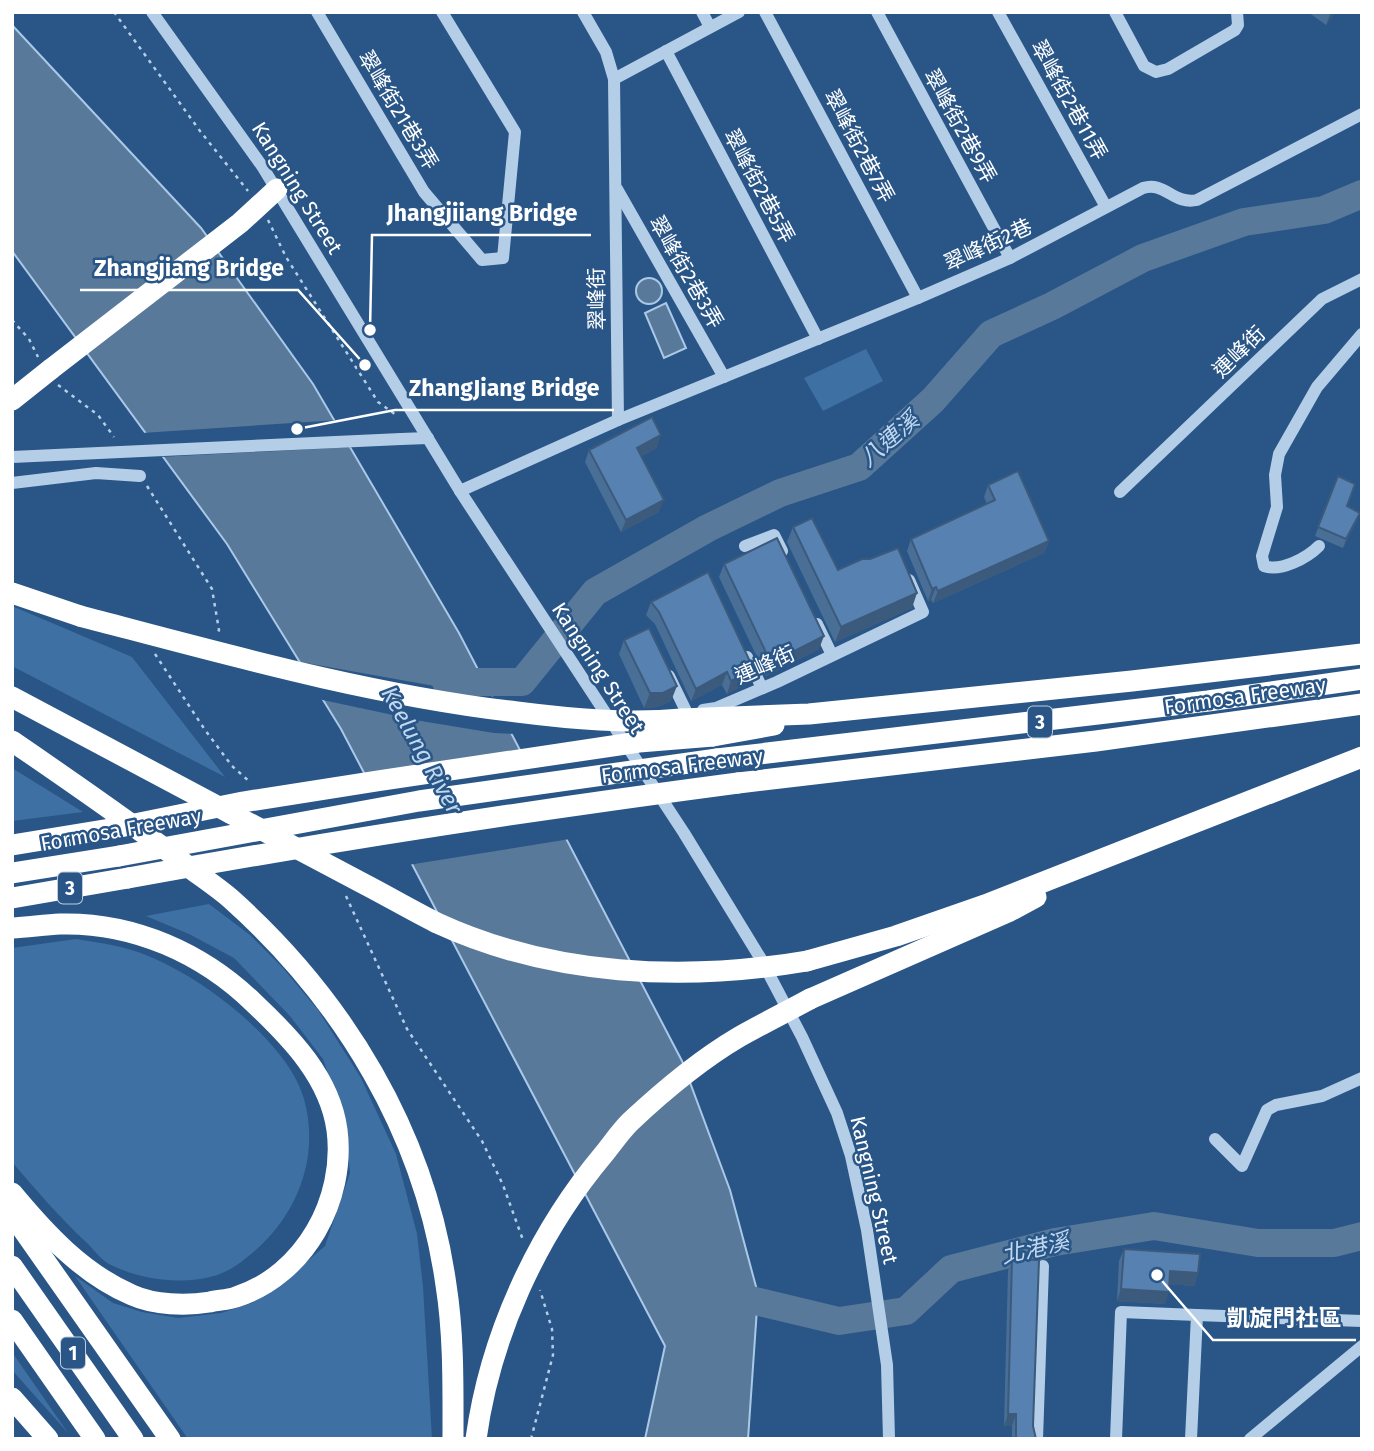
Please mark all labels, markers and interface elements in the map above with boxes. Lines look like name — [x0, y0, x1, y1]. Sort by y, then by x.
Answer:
street label: 翠峰街2巷11弄 — [1025, 35, 1113, 165]
street label: 翠峰街21巷3弄 — [352, 46, 444, 174]
street label: 翠峰街2巷9弄 — [918, 64, 1002, 188]
street label: 翠峰街2巷7弄 — [818, 85, 900, 207]
street label: Kangning Street — [246, 117, 348, 259]
street label: 翠峰街2巷5弄 — [718, 124, 800, 248]
callout: Jhangjiiang Bridge — [372, 191, 591, 235]
text: Jhangjiiang Bridge — [385, 199, 578, 227]
street label: 翠峰街2巷3弄 — [643, 211, 729, 333]
street label: 翠峰街2巷 — [940, 213, 1036, 277]
callout: Zhangjiang Bridge — [80, 246, 298, 290]
text: Zhangjiang Bridge — [94, 254, 284, 282]
street label: 翠峰街 — [583, 267, 611, 331]
street label: 連峰街 — [1207, 321, 1271, 383]
callout: ZhangJiang Bridge — [395, 366, 614, 410]
text: ZhangJiang Bridge — [409, 374, 600, 402]
water label: 八連溪 — [854, 404, 926, 472]
street label: Kangning Street — [546, 598, 650, 739]
street label: 連峰街 — [731, 640, 799, 690]
street label: Formosa Freeway — [1162, 672, 1328, 720]
water label: Keelung River — [376, 681, 469, 820]
road number: 3 — [1028, 706, 1052, 737]
street label: Formosa Freeway — [600, 743, 765, 789]
street label: Formosa Freeway — [38, 803, 204, 857]
road number: 3 — [58, 873, 82, 904]
street label: Kangning Street — [844, 1114, 904, 1267]
water label: 北港溪 — [998, 1226, 1075, 1269]
callout: 凱旋門社區 — [1213, 1296, 1356, 1340]
text: 凱旋門社區 — [1227, 1304, 1342, 1332]
road number: 1 — [61, 1338, 85, 1368]

